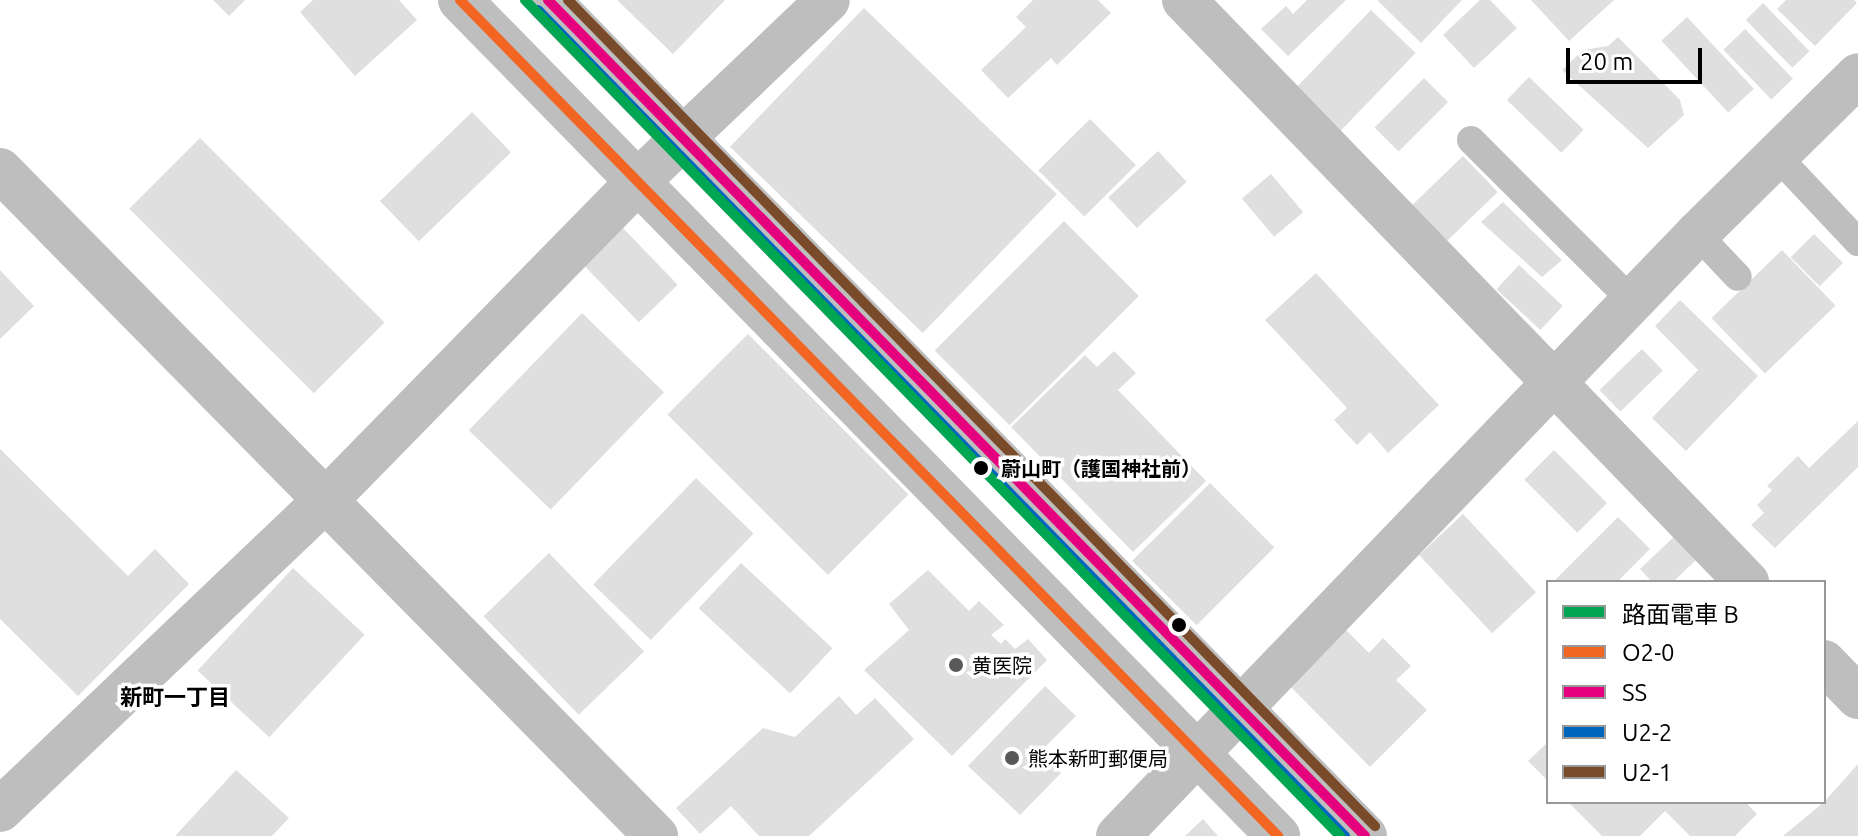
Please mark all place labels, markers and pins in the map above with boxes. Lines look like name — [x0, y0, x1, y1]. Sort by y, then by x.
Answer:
marker: 蔚山町（護国神社前） — [968, 455, 994, 481]
place label: 蔚山町（護国神社前） — [1001, 456, 1201, 480]
unlabelled marker — [1171, 617, 1187, 633]
place label: 黄医院 — [972, 653, 1032, 677]
marker: 黄医院 — [947, 656, 965, 674]
place label: 熊本新町郵便局 — [1028, 746, 1168, 770]
marker: 熊本新町郵便局 — [1003, 749, 1021, 767]

